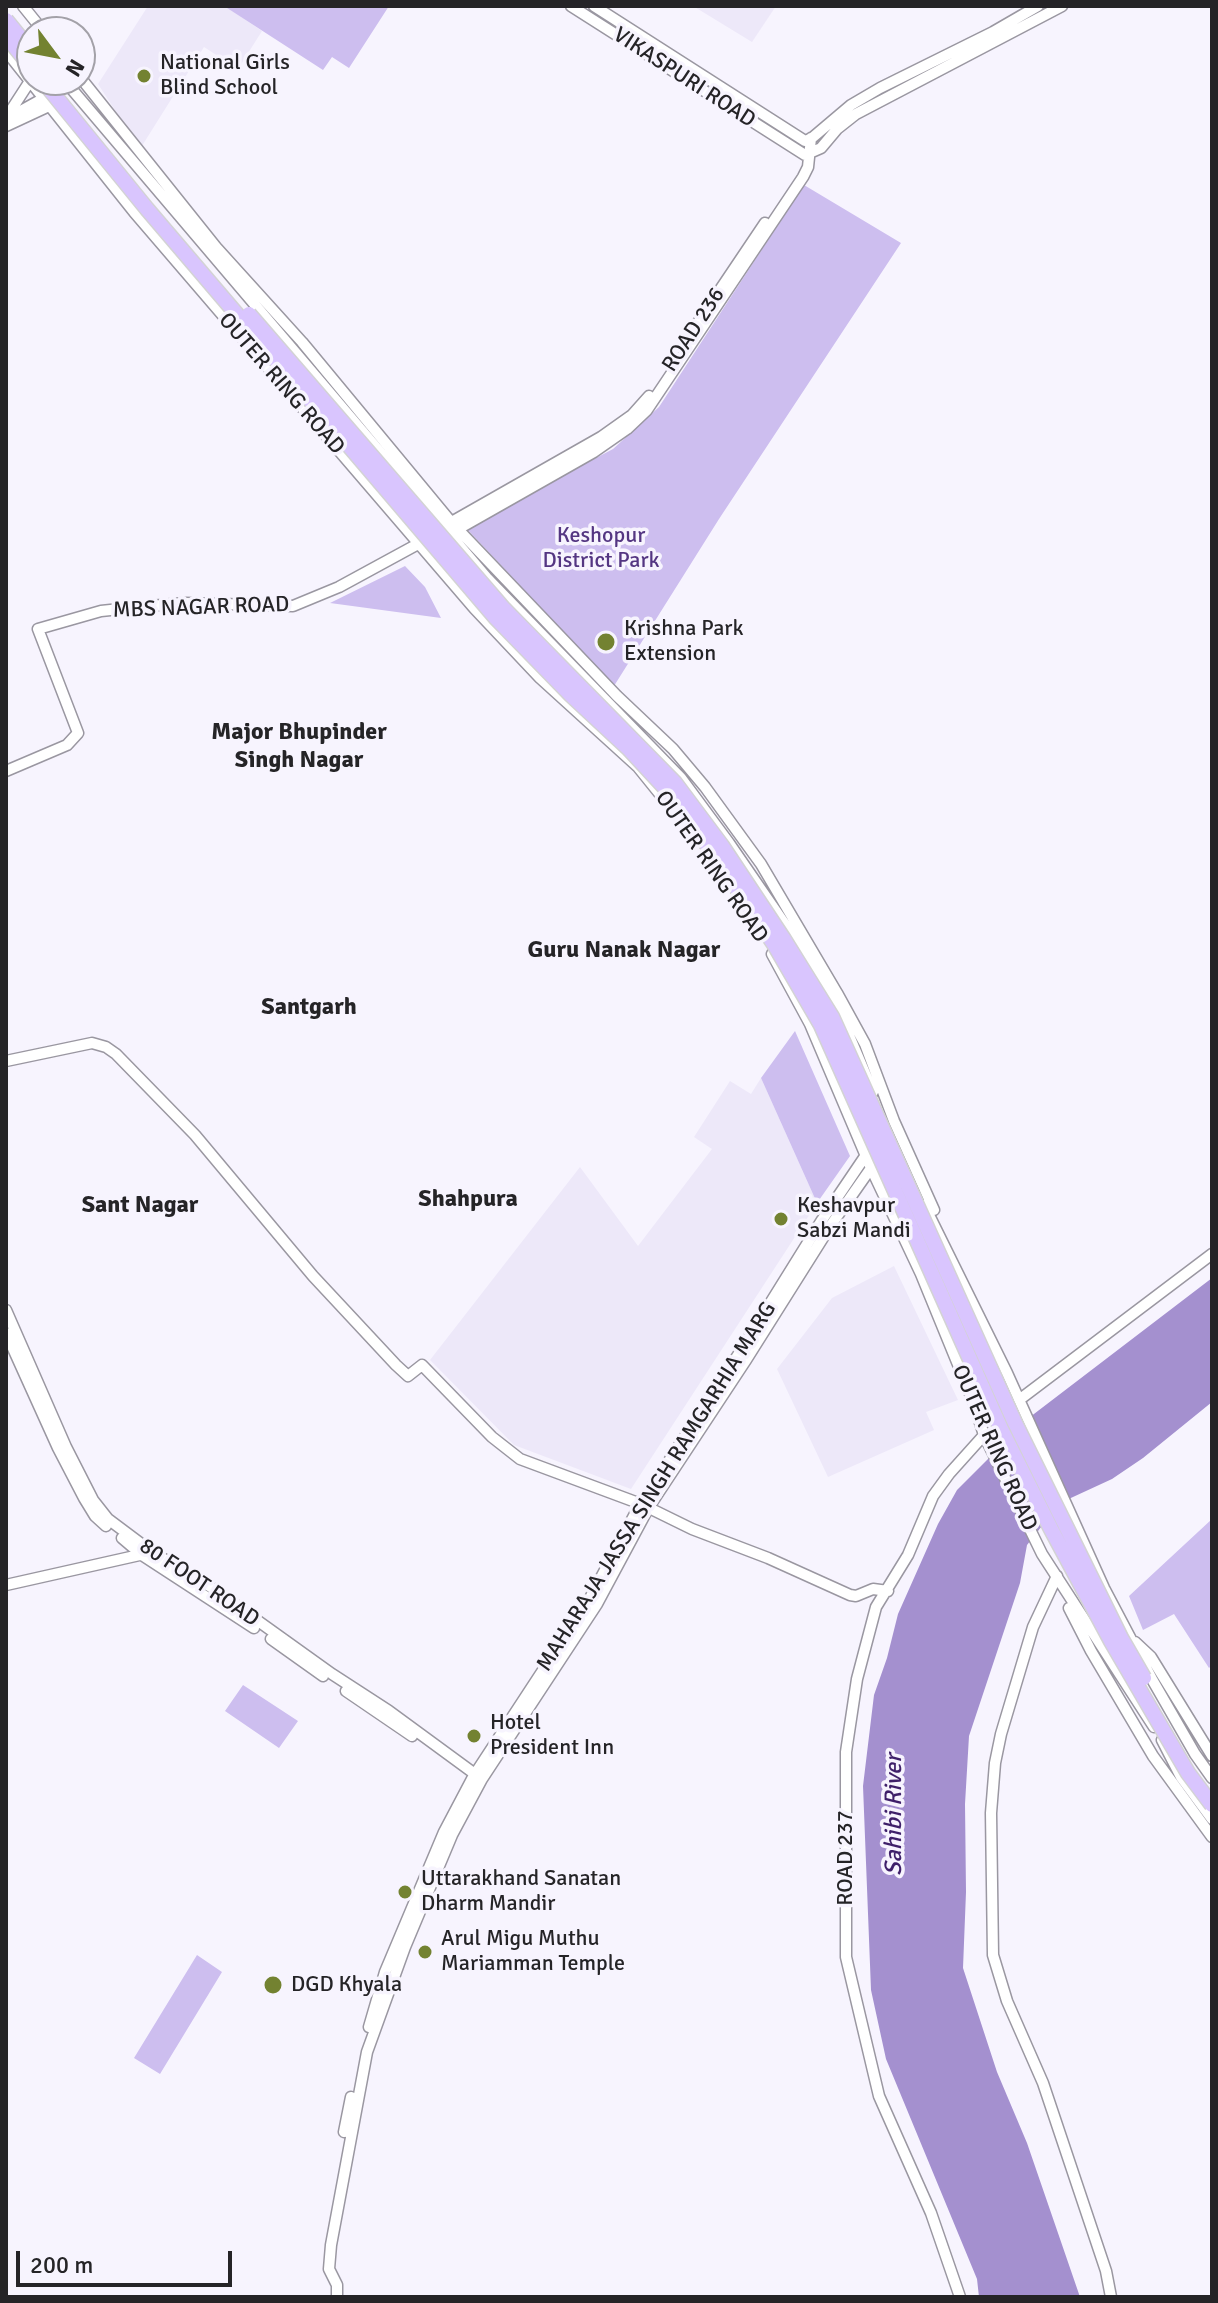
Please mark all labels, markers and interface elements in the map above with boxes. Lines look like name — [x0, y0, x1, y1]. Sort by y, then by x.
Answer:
north arrow — [16, 16, 96, 96]
street label: VIKASPURI ROAD — [608, 22, 760, 134]
place label: National Girls Blind School — [160, 50, 290, 102]
text: N — [60, 54, 91, 82]
marker: National Girls Blind School — [135, 67, 153, 85]
street label: ROAD 236 — [657, 283, 731, 377]
street label: OUTER RING ROAD — [212, 308, 350, 460]
park label: Keshopur District Park — [542, 523, 660, 574]
street label: MBS NAGAR ROAD — [112, 592, 290, 624]
place label: Krishna Park Extension — [624, 616, 743, 668]
marker: Krishna Park Extension — [595, 631, 617, 653]
district label: Major Bhupinder Singh Nagar — [211, 719, 387, 775]
street label: OUTER RING ROAD — [649, 786, 773, 948]
district label: Guru Nanak Nagar — [528, 937, 720, 965]
district label: Santgarh — [261, 994, 357, 1022]
district label: Shahpura — [418, 1186, 518, 1214]
district label: Sant Nagar — [82, 1192, 198, 1220]
place label: Keshavpur Sabzi Mandi — [797, 1193, 911, 1244]
marker: Keshavpur Sabzi Mandi — [772, 1210, 790, 1228]
street label: MAHARAJA JASSA SINGH RAMGARHIA MARG — [532, 1297, 782, 1677]
street label: OUTER RING ROAD — [946, 1361, 1042, 1535]
street label: 80 FOOT ROAD — [134, 1533, 264, 1633]
place label: Hotel President Inn — [490, 1710, 614, 1762]
marker: Hotel President Inn — [465, 1727, 483, 1745]
water label: Sahibi River — [881, 1754, 909, 1876]
street label: ROAD 237 — [833, 1810, 859, 1906]
place label: Uttarakhand Sanatan Dharm Mandir — [421, 1866, 621, 1918]
marker: Uttarakhand Sanatan Dharm Mandir — [396, 1883, 414, 1901]
place label: Arul Migu Muthu Mariamman Temple — [441, 1926, 625, 1978]
marker: Arul Migu Muthu Mariamman Temple — [416, 1943, 434, 1961]
place label: DGD Khyala — [291, 1972, 402, 1998]
marker: DGD Khyala — [262, 1974, 284, 1996]
scale bar — [20, 2235, 236, 2285]
text: 200 m — [30, 2250, 93, 2280]

